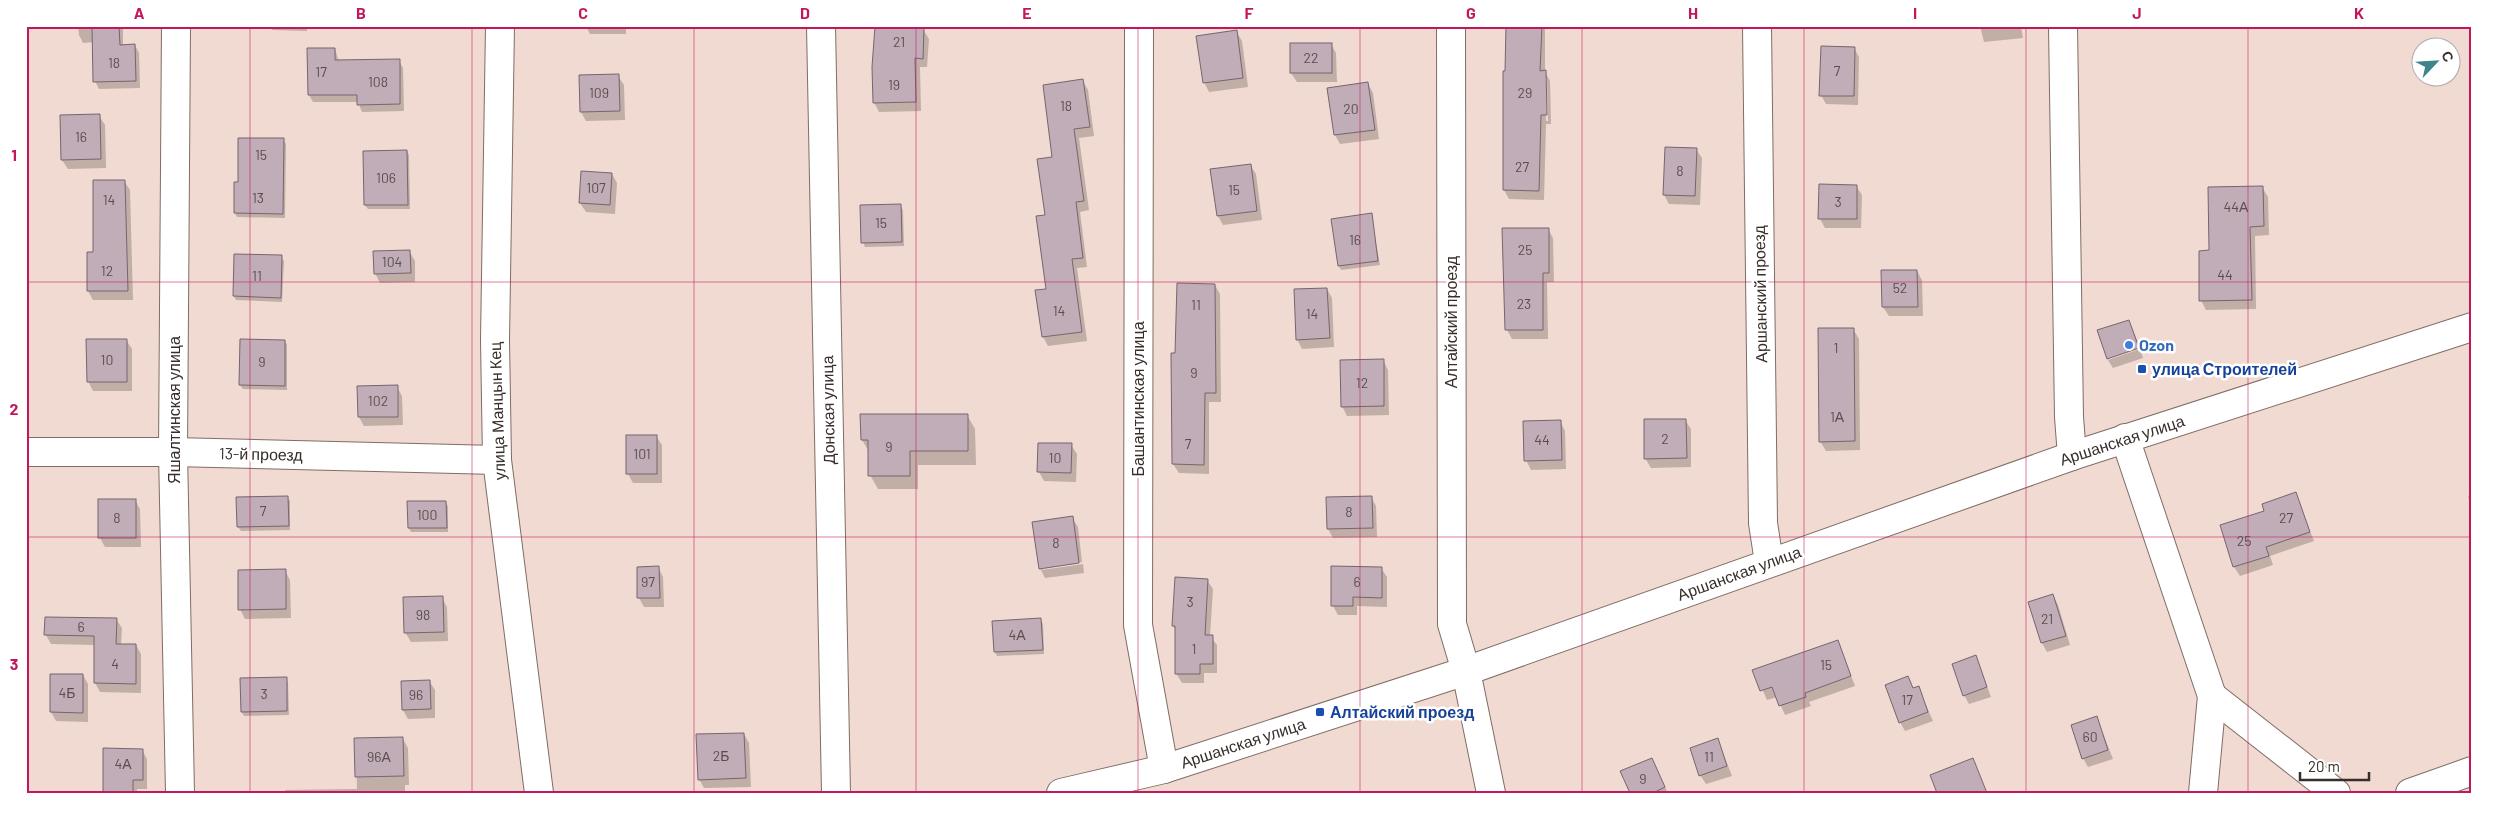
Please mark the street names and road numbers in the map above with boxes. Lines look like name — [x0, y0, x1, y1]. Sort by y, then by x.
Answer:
street label: Аршанский проезд — [1749, 224, 1770, 363]
street label: Алтайский проезд — [1441, 255, 1460, 388]
street label: Башантинская улица — [1128, 321, 1147, 477]
street label: Яшалтинская улица — [164, 336, 183, 484]
street label: улица Манцын Кец — [485, 341, 508, 481]
street label: Донская улица — [817, 355, 838, 465]
street label: Аршанская улица — [2057, 410, 2187, 469]
street label: 13-й проезд — [219, 443, 304, 464]
street label: Аршанская улица — [1674, 541, 1803, 604]
street label: Аршанская улица — [1178, 713, 1308, 772]

